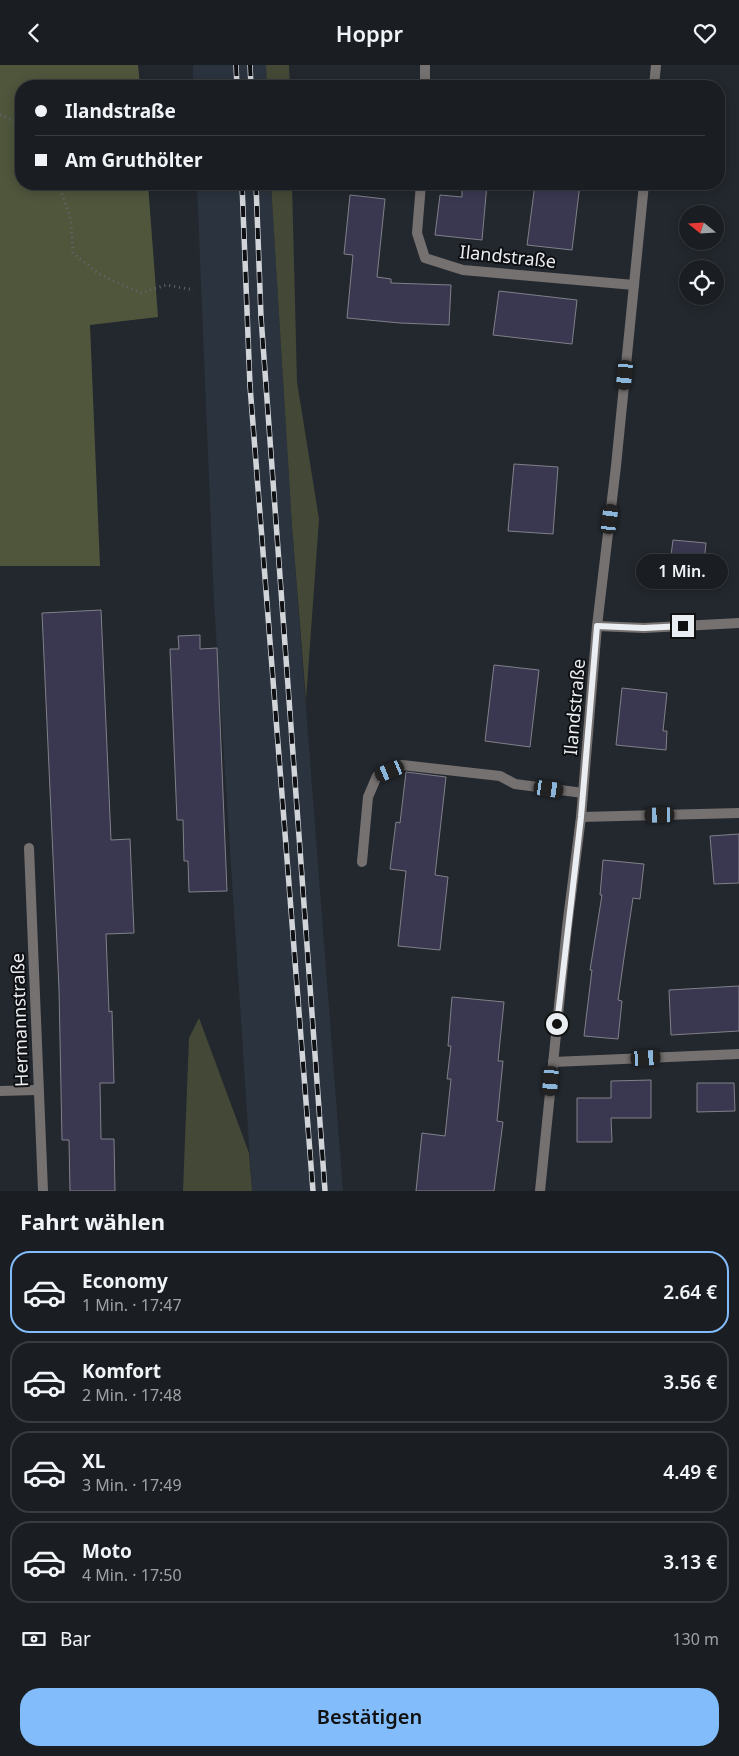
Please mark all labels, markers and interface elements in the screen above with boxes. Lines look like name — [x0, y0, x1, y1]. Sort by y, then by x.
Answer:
text: Hoppr — [336, 18, 403, 48]
icon: back — [20, 19, 48, 47]
icon: heart — [691, 19, 719, 47]
text: Ilandstraße — [65, 98, 176, 124]
text: Am Gruthölter — [65, 147, 202, 173]
north arrow — [679, 205, 724, 250]
map controls — [679, 205, 724, 305]
street label: Ilandstraße — [459, 239, 557, 273]
button: locate — [679, 260, 724, 305]
car — [615, 359, 634, 391]
car — [600, 503, 619, 535]
callout: 1 Min. — [637, 553, 729, 589]
text: 1 Min. — [658, 560, 706, 582]
route end — [672, 615, 694, 637]
street label: Ilandstraße — [558, 658, 590, 756]
car — [373, 758, 406, 784]
car — [533, 779, 564, 799]
car — [644, 807, 675, 823]
street label: Hermannstraße — [5, 953, 33, 1087]
route start — [546, 1013, 568, 1035]
car — [630, 1050, 661, 1066]
car — [542, 1065, 559, 1097]
text: Fahrt wählen — [20, 1206, 165, 1236]
text: Economy — [82, 1268, 168, 1294]
icon: car — [22, 1270, 67, 1315]
text: 2.64 € — [663, 1279, 717, 1305]
text: 1 Min. · 17:47 — [82, 1294, 182, 1316]
text: Komfort — [82, 1358, 161, 1384]
icon: car — [22, 1360, 67, 1405]
text: 3.56 € — [663, 1369, 717, 1395]
text: 2 Min. · 17:48 — [82, 1384, 182, 1406]
text: XL — [82, 1448, 105, 1474]
icon: car — [22, 1450, 67, 1495]
text: 4.49 € — [663, 1459, 717, 1485]
text: 3 Min. · 17:49 — [82, 1474, 182, 1496]
text: Moto — [82, 1538, 132, 1564]
icon: car — [22, 1540, 67, 1585]
text: 3.13 € — [663, 1549, 717, 1575]
text: 4 Min. · 17:50 — [82, 1564, 182, 1586]
icon: cash — [20, 1625, 48, 1653]
text: Bar — [60, 1626, 91, 1652]
text: 130 m — [672, 1628, 719, 1650]
button: Bestätigen — [20, 1688, 719, 1746]

